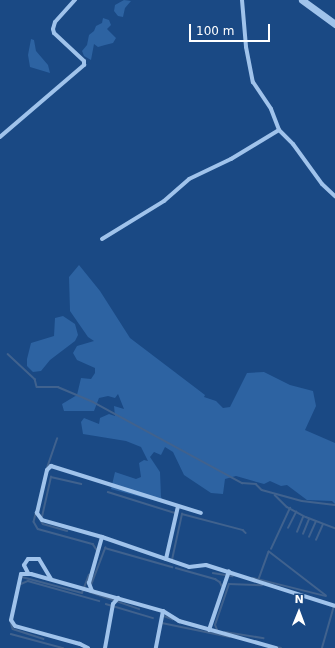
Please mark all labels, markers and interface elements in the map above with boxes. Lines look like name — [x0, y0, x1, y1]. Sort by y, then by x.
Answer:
scale bar — [191, 16, 272, 42]
text: 100 m — [196, 24, 234, 38]
north arrow — [279, 592, 319, 632]
text: N — [294, 593, 304, 606]

